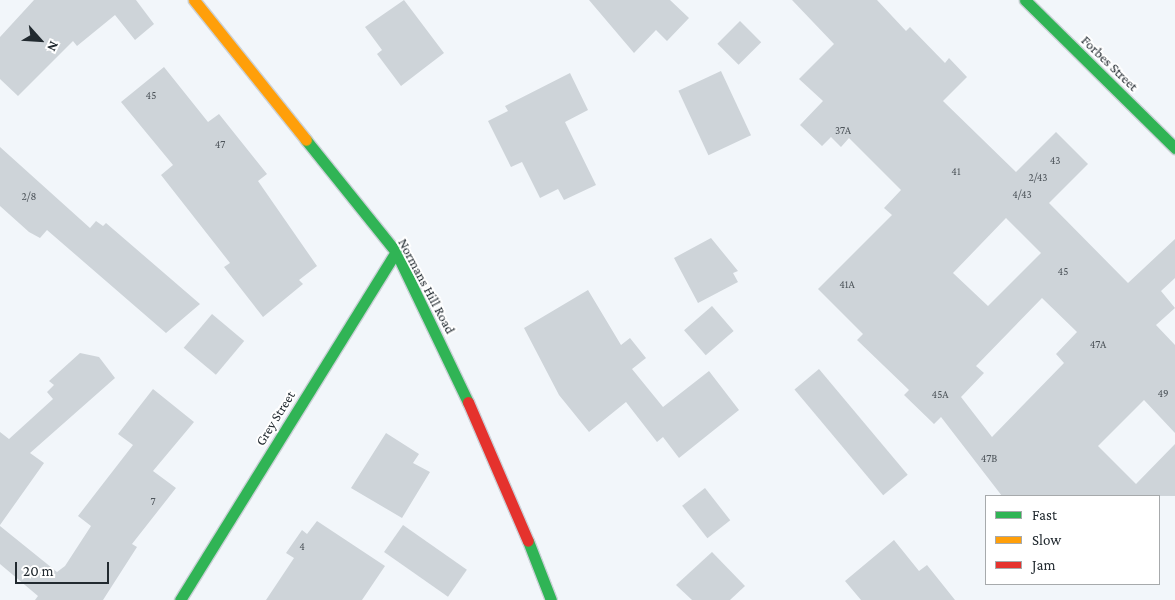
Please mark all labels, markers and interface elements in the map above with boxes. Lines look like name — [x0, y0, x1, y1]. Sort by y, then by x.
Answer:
north arrow — [15, 15, 65, 65]
street label: Forbes Street — [1078, 32, 1142, 94]
text: N — [44, 39, 63, 54]
house number: 45 — [146, 88, 156, 102]
house number: 37A — [835, 123, 851, 137]
house number: 47 — [215, 137, 225, 151]
house number: 43 — [1050, 153, 1060, 167]
house number: 41 — [951, 164, 961, 178]
house number: 2/43 — [1028, 170, 1048, 184]
house number: 4/43 — [1012, 187, 1032, 201]
house number: 2/8 — [22, 189, 36, 203]
street label: Normans Hill Road — [395, 235, 459, 337]
house number: 45 — [1058, 264, 1068, 278]
house number: 41A — [839, 277, 855, 291]
house number: 47A — [1090, 337, 1106, 351]
house number: 49 — [1157, 386, 1169, 400]
street label: Grey Street — [252, 387, 298, 449]
house number: 45A — [932, 387, 948, 401]
house number: 47B — [981, 451, 997, 465]
house number: 7 — [150, 494, 156, 508]
legend — [985, 495, 1160, 585]
text: Fast — [1032, 507, 1057, 523]
text: Slow — [1032, 532, 1061, 548]
house number: 4 — [299, 539, 305, 553]
scale bar — [18, 552, 111, 584]
text: Jam — [1032, 557, 1055, 573]
text: 20 m — [23, 563, 54, 579]

